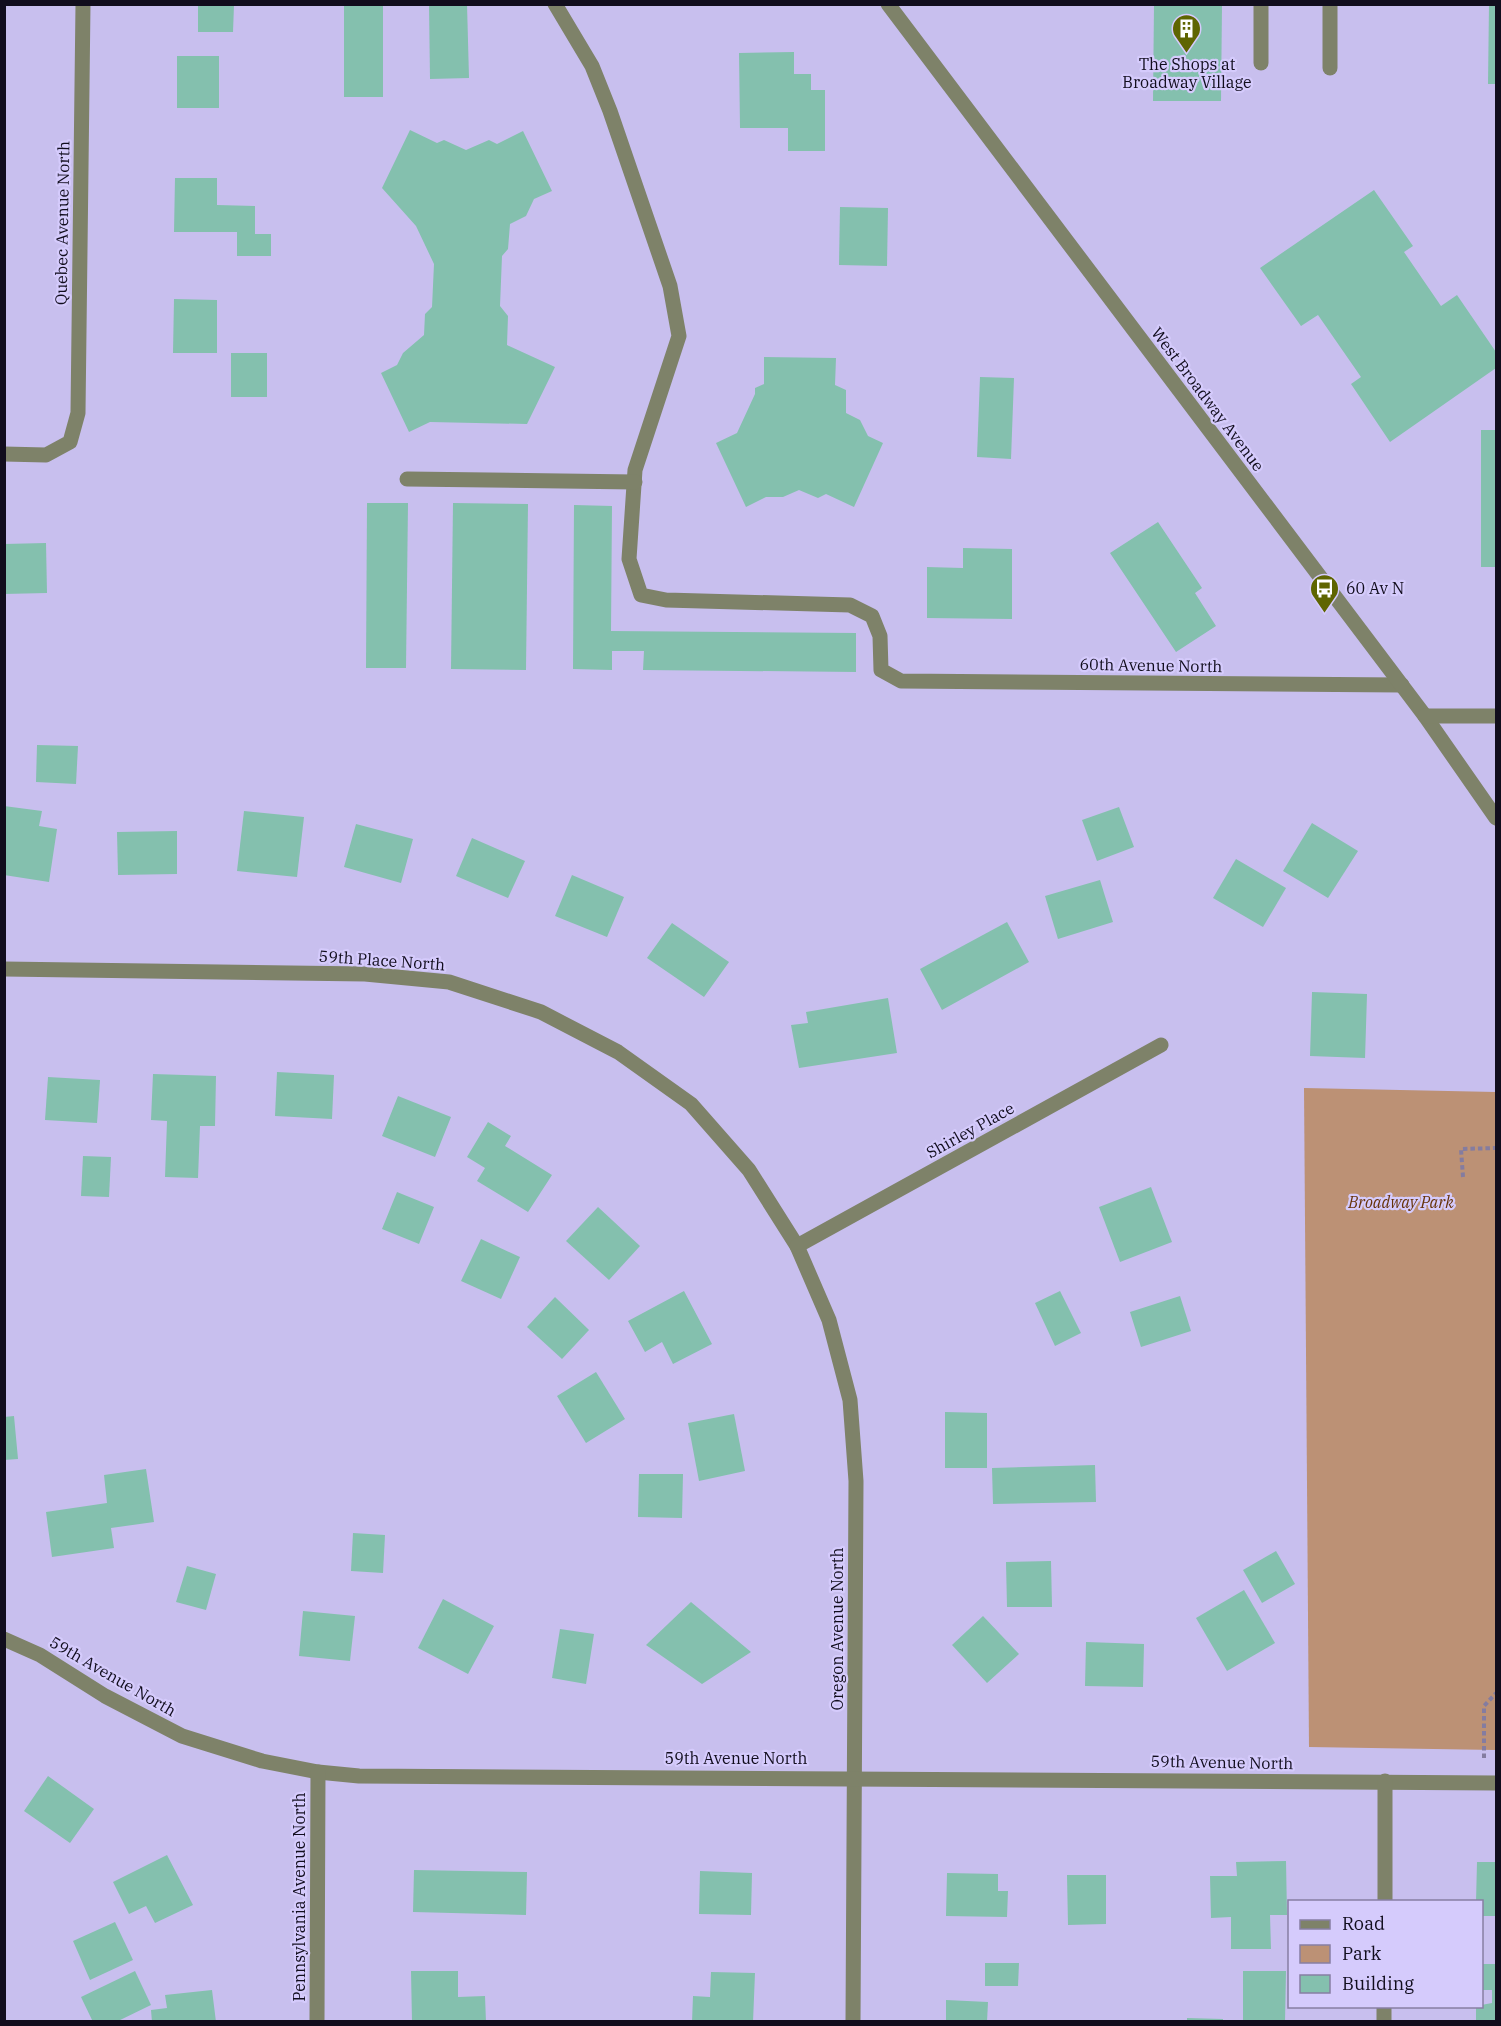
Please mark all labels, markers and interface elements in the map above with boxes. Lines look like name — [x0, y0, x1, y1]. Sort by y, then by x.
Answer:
building icon: The Shops at Broadway Village — [1171, 12, 1203, 54]
place label: The Shops at Broadway Village — [1122, 54, 1252, 92]
street label: Quebec Avenue North — [51, 141, 73, 305]
street label: West Broadway Avenue — [1147, 323, 1269, 475]
bus stop icon: 60 Av N — [1309, 572, 1341, 614]
place label: 60 Av N — [1346, 578, 1404, 598]
street label: 60th Avenue North — [1079, 654, 1223, 676]
street label: 59th Place North — [318, 946, 446, 974]
street label: Shirley Place — [923, 1098, 1017, 1162]
park label: Broadway Park — [1347, 1192, 1454, 1212]
street label: Oregon Avenue North — [827, 1548, 847, 1710]
street label: 59th Avenue North — [46, 1632, 180, 1720]
street label: 59th Avenue North — [665, 1748, 807, 1768]
street label: 59th Avenue North — [1150, 1751, 1294, 1773]
street label: Pennsylvania Avenue North — [289, 1793, 309, 2001]
legend — [1288, 1900, 1483, 2008]
text: Road — [1342, 1912, 1385, 1935]
text: Park — [1342, 1942, 1382, 1965]
text: Building — [1342, 1972, 1414, 1995]

